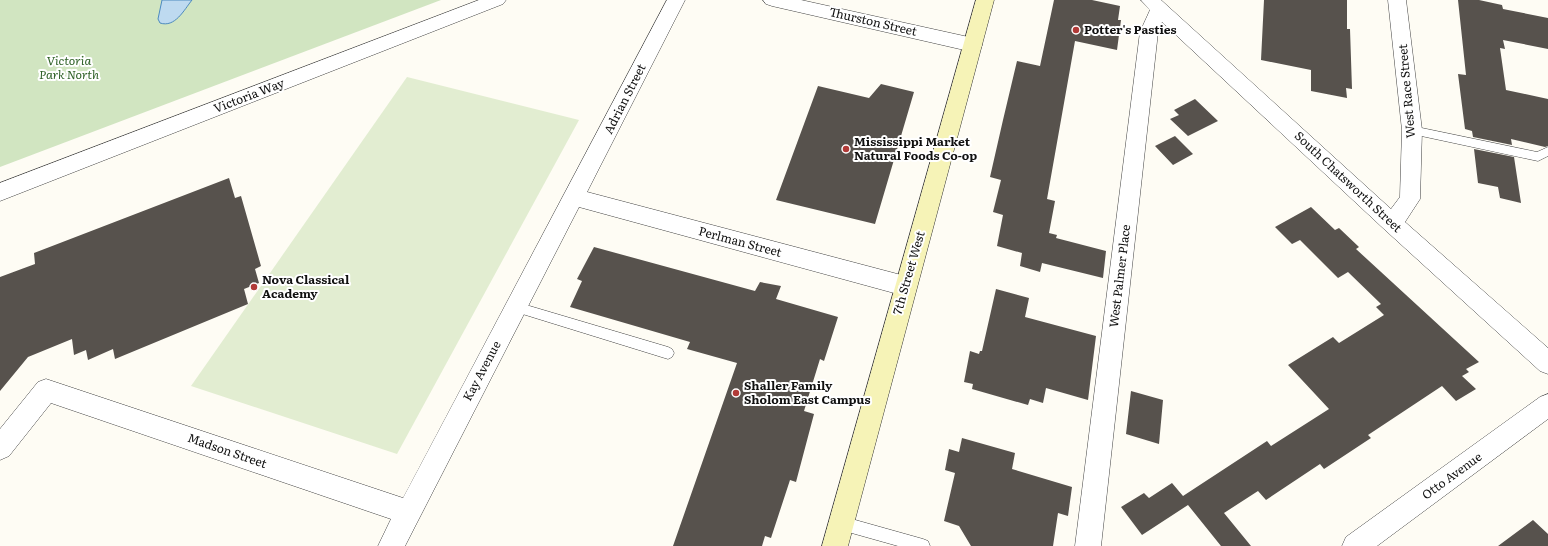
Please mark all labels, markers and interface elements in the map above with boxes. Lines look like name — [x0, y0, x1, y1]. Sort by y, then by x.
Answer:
street label: Thurston Street — [828, 2, 919, 40]
place label: Potter's Pasties — [1084, 20, 1176, 38]
marker: Potter's Pasties — [1071, 25, 1081, 35]
street label: West Race Street — [1393, 43, 1419, 139]
park label: Victoria Park North — [39, 51, 99, 83]
street label: Adrian Street — [599, 60, 650, 137]
street label: Victoria Way — [211, 73, 287, 117]
street label: South Chatsworth Street — [1291, 127, 1407, 236]
place label: Mississippi Market Natural Foods Co-op — [854, 132, 977, 164]
marker: Mississippi Market Natural Foods Co-op — [841, 144, 851, 154]
street label: Perlman Street — [697, 221, 784, 261]
street label: West Palmer Place — [1104, 223, 1134, 329]
street label: 7th Street West — [888, 229, 929, 317]
place label: Nova Classical Academy — [262, 270, 350, 302]
marker: Nova Classical Academy — [249, 282, 259, 292]
street label: Kay Avenue — [458, 337, 505, 404]
place label: Shaller Family Sholom East Campus — [744, 376, 870, 408]
marker: Shaller Family Sholom East Campus — [731, 388, 741, 398]
street label: Madson Street — [185, 428, 269, 472]
street label: Otto Avenue — [1418, 447, 1485, 503]

